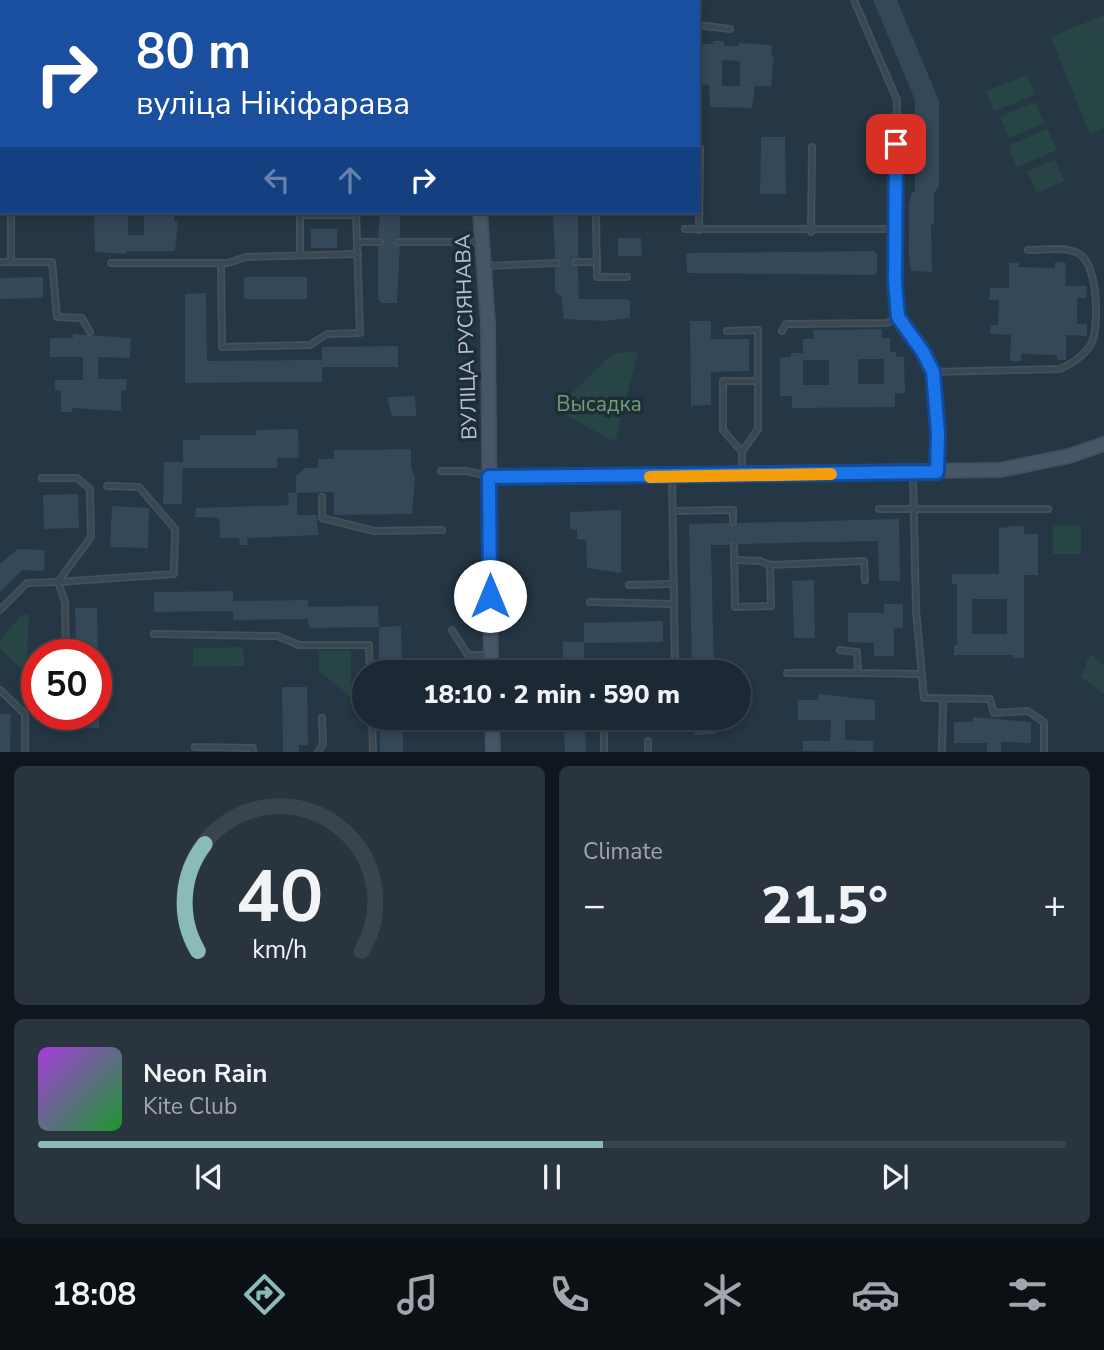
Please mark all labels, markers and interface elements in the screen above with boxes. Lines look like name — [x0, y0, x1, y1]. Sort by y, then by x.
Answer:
text: 80 m — [136, 18, 251, 85]
icon: right — [21, 28, 112, 119]
text: вуліца Нікіфарава — [136, 82, 410, 125]
pin — [866, 114, 926, 174]
icon: arrive — [877, 125, 915, 163]
icon: left — [258, 161, 296, 199]
icon: ahead — [331, 161, 369, 199]
icon: right — [404, 161, 442, 199]
street label: ВУЛІЦА РУСІЯНАВА — [448, 234, 484, 440]
park label: Высадка — [556, 390, 642, 418]
position arrow — [453, 559, 527, 633]
speed limit sign: 50 — [21, 639, 112, 730]
text: 18:10 · 2 min · 590 m — [423, 677, 680, 712]
text: Climate — [583, 836, 663, 867]
text: 40 — [236, 848, 323, 948]
text: 21.5° — [761, 870, 888, 941]
text: − — [583, 880, 606, 931]
text: + — [1043, 880, 1066, 931]
text: km/h — [252, 933, 307, 967]
text: Neon Rain — [143, 1056, 268, 1091]
text: Kite Club — [143, 1091, 237, 1122]
icon: previous — [190, 1158, 228, 1196]
icon: pause — [533, 1158, 571, 1196]
icon: next — [876, 1158, 914, 1196]
icon: directions — [240, 1270, 289, 1319]
icon: music — [393, 1270, 442, 1319]
icon: phone — [545, 1270, 594, 1319]
icon: climate — [698, 1270, 747, 1319]
icon: car — [851, 1270, 900, 1319]
icon: filters — [1003, 1270, 1052, 1319]
text: 18:08 — [52, 1273, 137, 1316]

